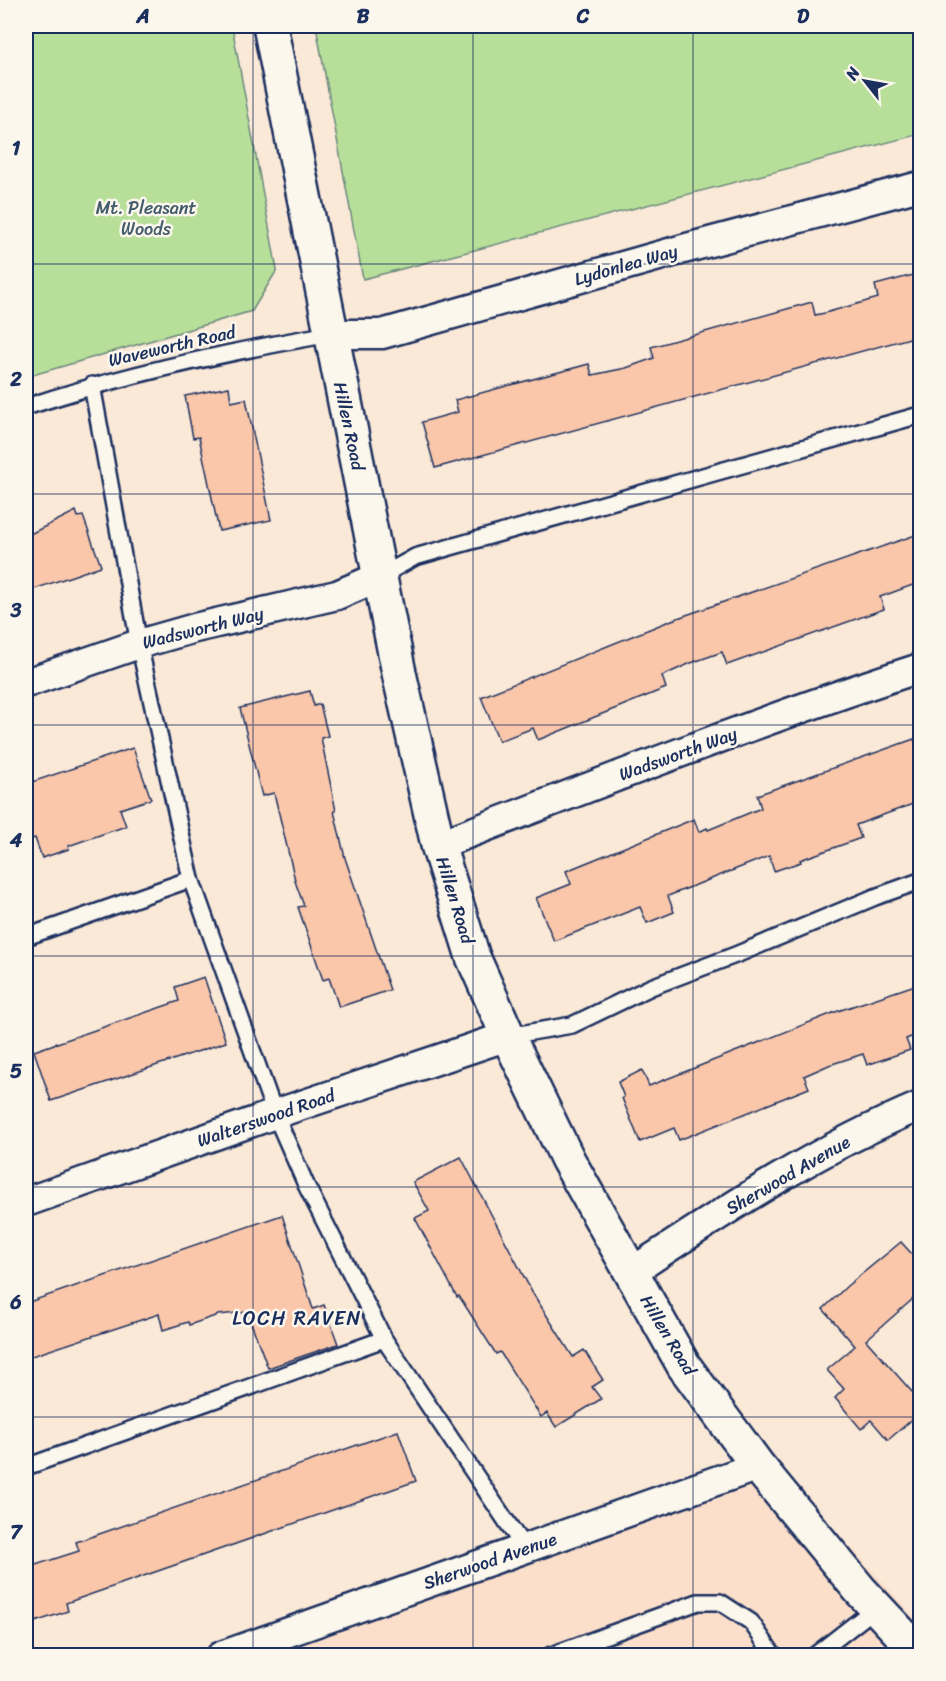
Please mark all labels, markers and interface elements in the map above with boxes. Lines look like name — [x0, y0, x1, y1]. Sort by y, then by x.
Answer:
text: A — [135, 0, 150, 34]
text: B — [357, 0, 370, 34]
text: C — [576, 0, 590, 34]
text: D — [797, 0, 810, 34]
north arrow — [835, 51, 895, 111]
text: N — [837, 61, 868, 87]
text: 1 — [12, 131, 21, 166]
park label: Mt. Pleasant Woods — [96, 192, 196, 245]
street label: Lydonlea Way — [570, 235, 682, 295]
street label: Waveworth Road — [105, 315, 240, 376]
text: 2 — [9, 362, 22, 397]
street label: Hillen Road — [324, 379, 374, 475]
text: 3 — [10, 593, 22, 628]
street label: Wadsworth Way — [139, 597, 268, 659]
street label: Wadsworth Way — [614, 718, 742, 790]
text: 4 — [9, 823, 23, 858]
street label: Hillen Road — [427, 852, 484, 949]
text: 5 — [10, 1054, 22, 1089]
street label: Walterswood Road — [193, 1079, 341, 1157]
street label: Sherwood Avenue — [720, 1126, 857, 1224]
text: 6 — [9, 1285, 22, 1320]
street label: Hillen Road — [631, 1288, 706, 1383]
district label: LOCH RAVEN — [232, 1301, 362, 1336]
text: 7 — [10, 1515, 23, 1550]
street label: Sherwood Avenue — [419, 1523, 561, 1599]

